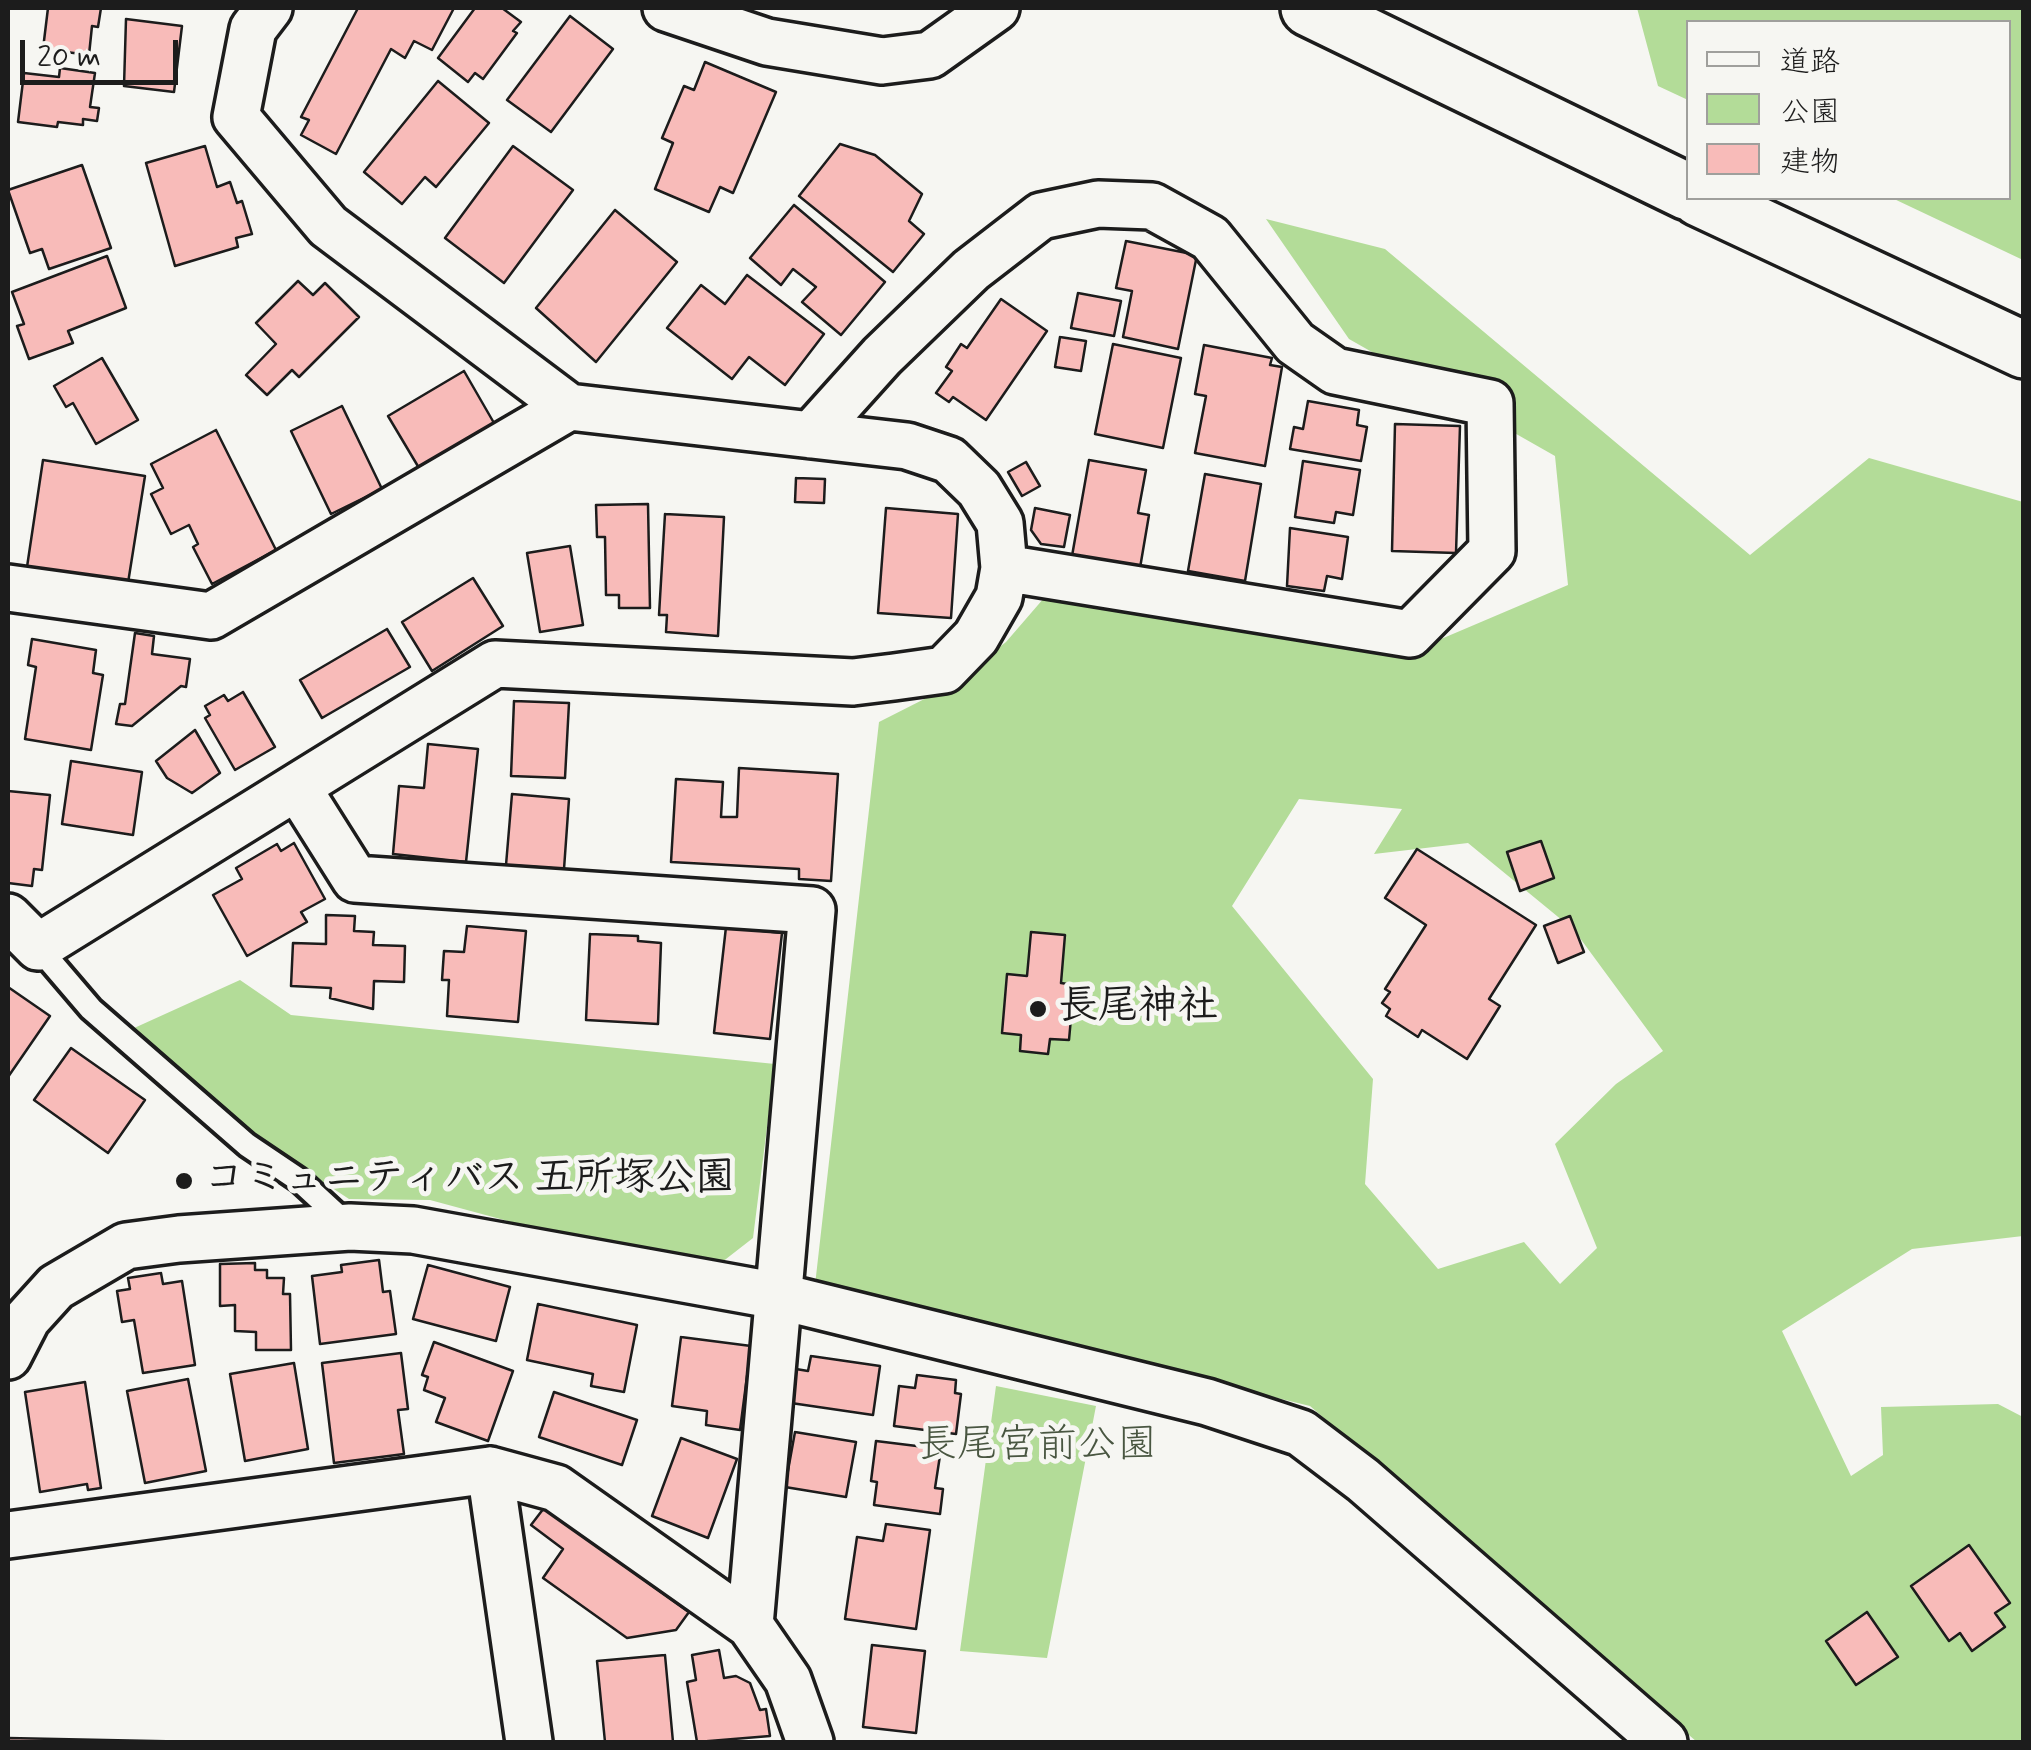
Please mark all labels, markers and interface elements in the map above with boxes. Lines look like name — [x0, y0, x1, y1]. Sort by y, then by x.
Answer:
scale bar — [25, 20, 182, 82]
legend — [1686, 20, 2011, 200]
text: 20 m — [37, 38, 101, 77]
text: 道路 — [1780, 43, 1840, 82]
text: 公園 — [1780, 93, 1840, 132]
text: 建物 — [1780, 143, 1840, 182]
place label: 長尾神社 — [1058, 985, 1218, 1033]
marker: 長尾神社 — [1027, 998, 1049, 1020]
place label: コミュニティバス 五所塚公園 — [204, 1157, 735, 1205]
marker: コミュニティバス 五所塚公園 — [173, 1170, 195, 1192]
park label: 長尾宮前公園 — [917, 1424, 1157, 1472]

